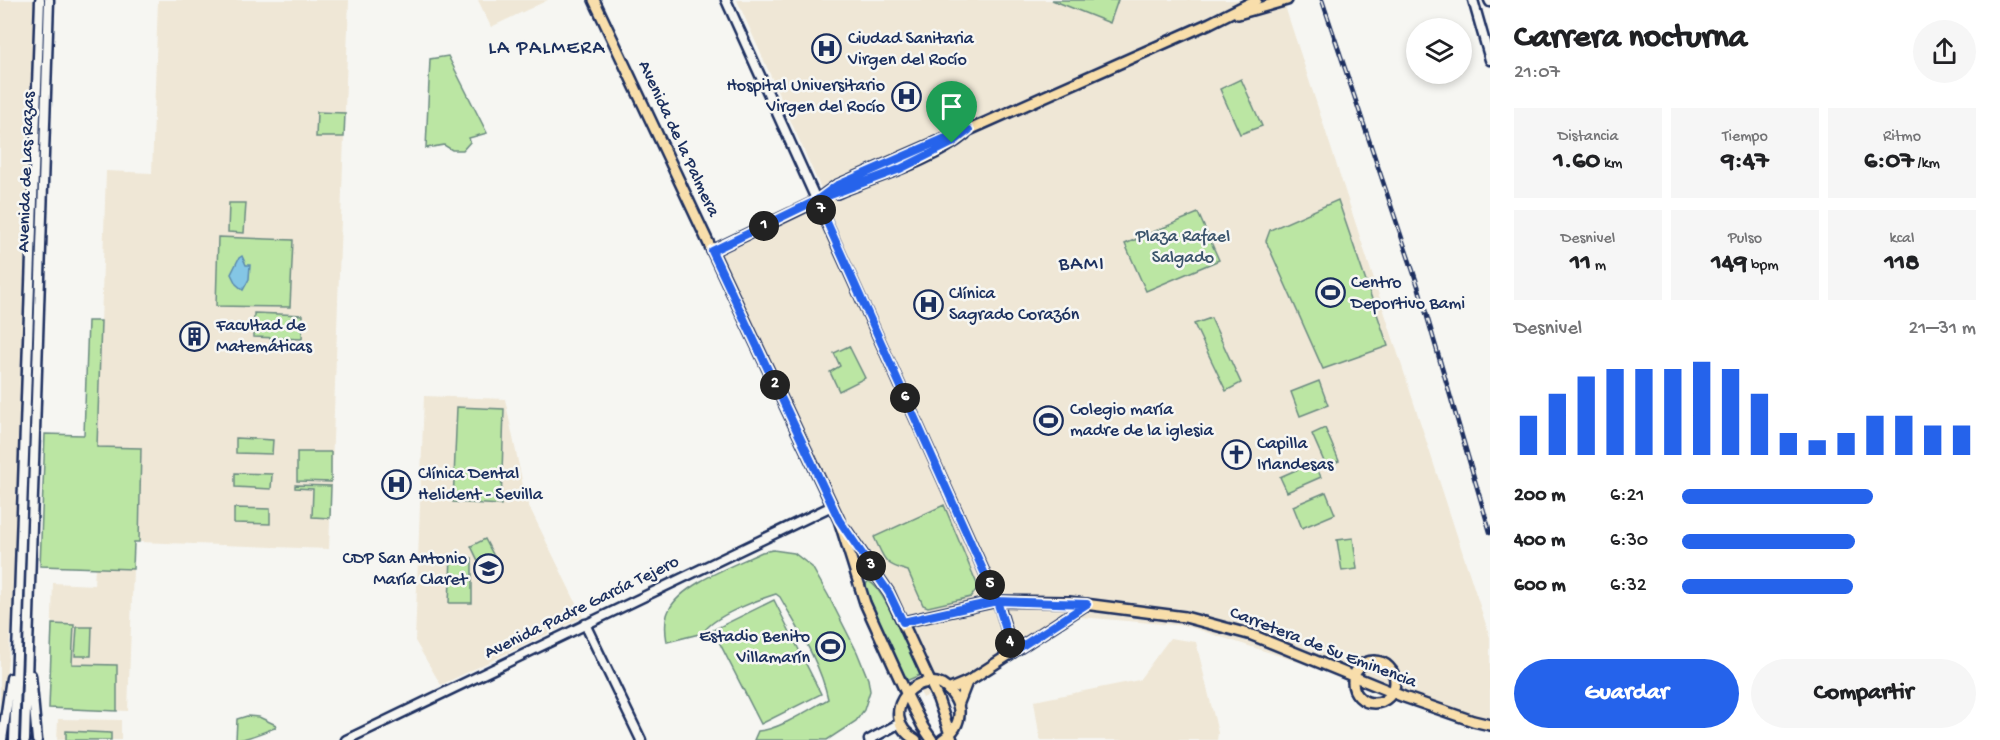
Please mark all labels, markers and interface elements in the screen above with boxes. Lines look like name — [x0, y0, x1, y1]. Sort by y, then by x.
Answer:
map controls — [1406, 18, 1472, 84]
button: layers — [1406, 18, 1472, 84]
text: Carrera nocturna — [1514, 20, 1747, 58]
button: share — [1913, 20, 1976, 83]
place label: Ciudad Sanitaria Virgen del Rocío — [847, 29, 975, 71]
hospital icon: Ciudad Sanitaria Virgen del Rocío — [811, 33, 843, 65]
district label: LA PALMERA — [488, 38, 606, 61]
street label: Avenida de la Palmera — [633, 58, 724, 221]
text: 21:07 — [1514, 62, 1560, 85]
place label: Hospital Universitario Virgen del Rocío — [726, 76, 885, 118]
hospital icon: Hospital Universitario Virgen del Rocío — [890, 80, 922, 112]
pin — [926, 81, 977, 143]
street label: Avenida de Las Razas — [14, 90, 40, 253]
icon: arrive — [935, 90, 968, 123]
text: Distancia — [1558, 128, 1618, 147]
text: Tiempo — [1722, 128, 1768, 147]
text: Ritmo — [1883, 128, 1921, 147]
text: 1.60 — [1554, 147, 1600, 178]
text: 9:47 — [1721, 147, 1769, 178]
text: 6:07 — [1864, 147, 1914, 178]
text: km — [1600, 155, 1622, 174]
text: /km — [1914, 155, 1940, 174]
pin: 7 — [806, 195, 836, 225]
text: 7 — [817, 200, 825, 219]
pin: 1 — [749, 211, 779, 241]
text: 1 — [761, 216, 767, 235]
park label: Plaza Rafael Salgado — [1135, 227, 1230, 269]
text: Desnivel — [1561, 230, 1615, 249]
text: Pulso — [1728, 230, 1762, 249]
text: kcal — [1890, 230, 1914, 249]
text: 11 — [1570, 249, 1591, 280]
text: 149 — [1711, 249, 1747, 280]
text: 118 — [1884, 249, 1920, 280]
district label: BAMI — [1058, 254, 1105, 277]
text: m — [1591, 257, 1606, 276]
text: bpm — [1747, 257, 1779, 276]
place label: Centro Deportivo Bami — [1350, 273, 1465, 315]
sports icon: Centro Deportivo Bami — [1314, 277, 1346, 309]
place label: Clínica Sagrado Corazón — [949, 284, 1080, 326]
hospital icon: Clínica Sagrado Corazón — [912, 288, 944, 320]
place label: Facultad de Matemáticas — [215, 316, 313, 358]
text: Desnivel — [1514, 318, 1582, 341]
text: 21–31 m — [1908, 318, 1976, 341]
building icon: Facultad de Matemáticas — [179, 320, 211, 352]
pin: 2 — [760, 370, 790, 400]
text: 2 — [771, 375, 779, 394]
pin: 6 — [890, 383, 920, 413]
text: 6 — [901, 388, 909, 407]
place label: Colegio maría madre de la iglesia — [1070, 400, 1214, 442]
sports icon: Colegio maría madre de la iglesia — [1033, 404, 1065, 436]
place label: Capilla Irlandesas — [1257, 434, 1335, 476]
church icon: Capilla Irlandesas — [1220, 438, 1252, 470]
place label: Clínica Dental Helident - Sevilla — [418, 464, 544, 506]
hospital icon: Clínica Dental Helident - Sevilla — [381, 468, 413, 500]
text: 200 m — [1514, 485, 1565, 508]
text: 6:21 — [1610, 485, 1644, 508]
text: 400 m — [1514, 530, 1565, 553]
text: 6:30 — [1610, 530, 1648, 553]
place label: CDP San Antonio María Claret — [343, 549, 469, 591]
pin: 3 — [856, 551, 886, 581]
street label: Avenida Padre García Tejero — [481, 552, 683, 664]
school or university icon: CDP San Antonio María Claret — [472, 553, 504, 585]
text: 3 — [867, 556, 875, 575]
pin: 5 — [975, 570, 1005, 600]
text: 5 — [986, 575, 994, 594]
text: 600 m — [1514, 575, 1566, 598]
text: 6:32 — [1610, 575, 1647, 598]
street label: Carretera de Su Eminencia — [1227, 603, 1420, 694]
place label: Estadio Benito Villamarín — [699, 627, 810, 669]
pin: 4 — [995, 628, 1025, 658]
sports icon: Estadio Benito Villamarín — [815, 631, 847, 663]
text: 4 — [1006, 633, 1014, 652]
button: Guardar — [1514, 659, 1739, 728]
button: Compartir — [1751, 659, 1976, 728]

